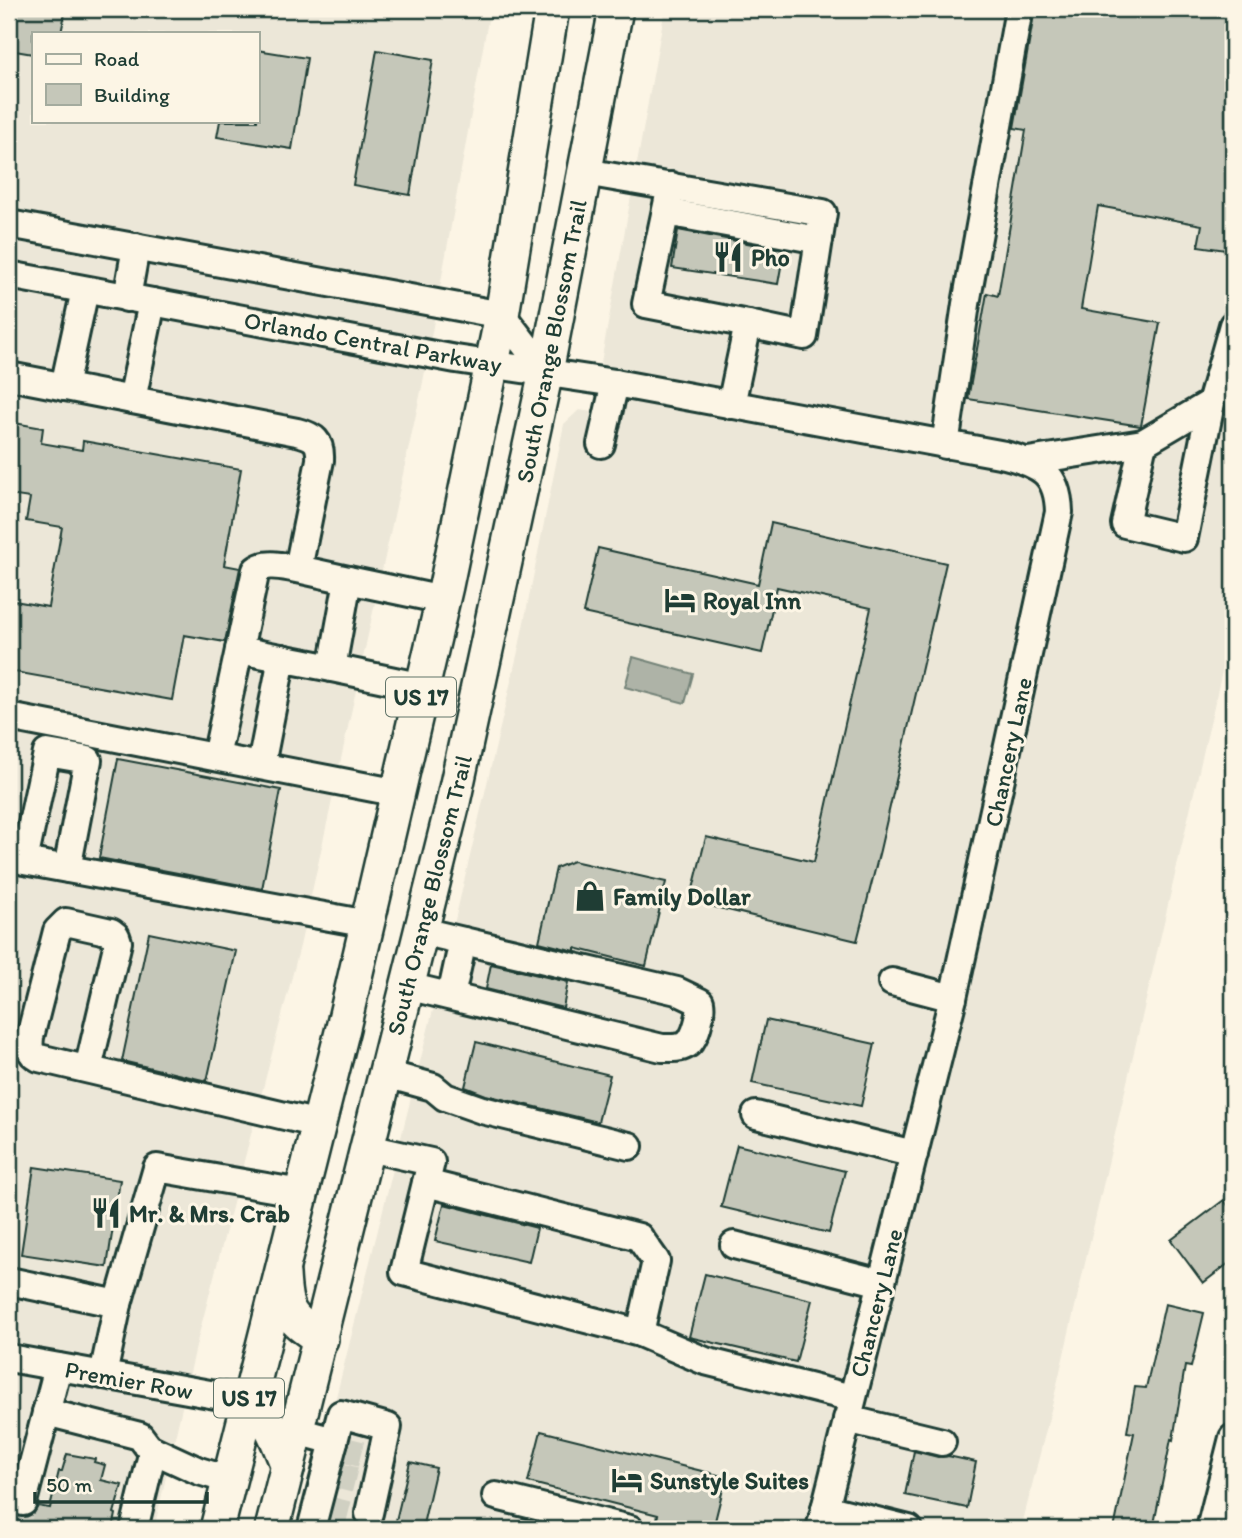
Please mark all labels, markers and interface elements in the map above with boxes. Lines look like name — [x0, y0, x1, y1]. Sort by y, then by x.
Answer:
legend — [32, 32, 259, 122]
text: Road — [94, 46, 140, 71]
text: Building — [94, 82, 170, 107]
street label: South Orange Blossom Trail — [509, 197, 593, 485]
restaurant icon: Pho — [711, 240, 745, 274]
place label: Pho — [751, 243, 790, 272]
street label: Orlando Central Parkway — [242, 305, 505, 379]
hotel icon: Royal Inn — [663, 583, 697, 617]
place label: Royal Inn — [703, 586, 801, 616]
street label: Chancery Lane — [978, 675, 1038, 829]
road number: US 17 — [386, 678, 456, 716]
street label: South Orange Blossom Trail — [380, 752, 478, 1038]
shop icon: Family Dollar — [573, 879, 607, 913]
place label: Family Dollar — [613, 882, 751, 912]
restaurant icon: Mr. & Mrs. Crab — [89, 1196, 123, 1230]
place label: Mr. & Mrs. Crab — [129, 1199, 290, 1228]
street label: Chancery Lane — [844, 1226, 908, 1380]
street label: Premier Row — [63, 1354, 195, 1406]
road number: US 17 — [214, 1378, 284, 1418]
scale bar — [35, 1461, 206, 1505]
hotel icon: Sunstyle Suites — [610, 1463, 644, 1497]
place label: Sunstyle Suites — [650, 1466, 809, 1496]
text: 50 m — [46, 1472, 93, 1497]

